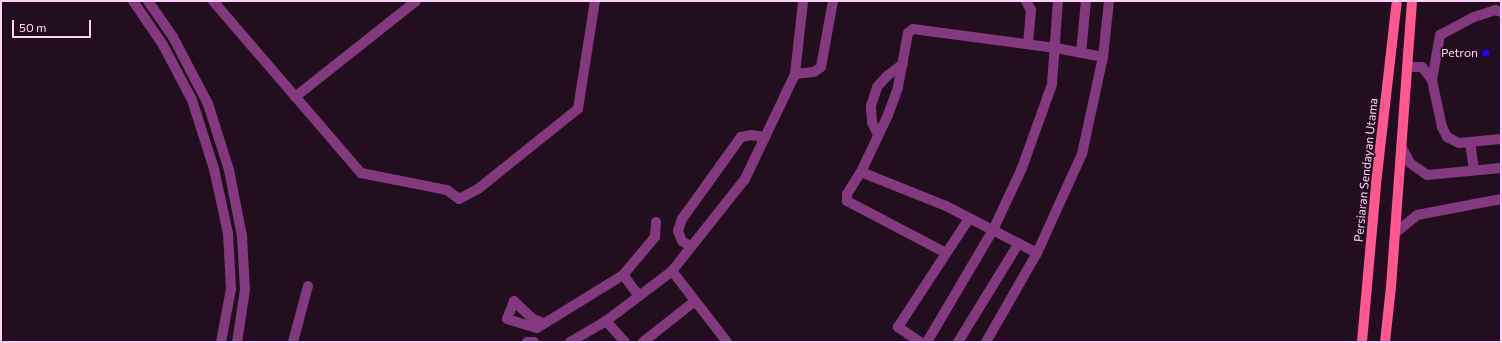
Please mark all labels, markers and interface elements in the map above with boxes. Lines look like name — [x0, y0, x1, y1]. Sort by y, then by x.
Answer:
scale bar — [14, 12, 93, 38]
text: 50 m — [19, 20, 47, 34]
place label: Petron — [1441, 46, 1478, 60]
marker: Petron — [1481, 48, 1491, 58]
street label: Persiaran Sendayan Utama — [1351, 97, 1381, 243]

